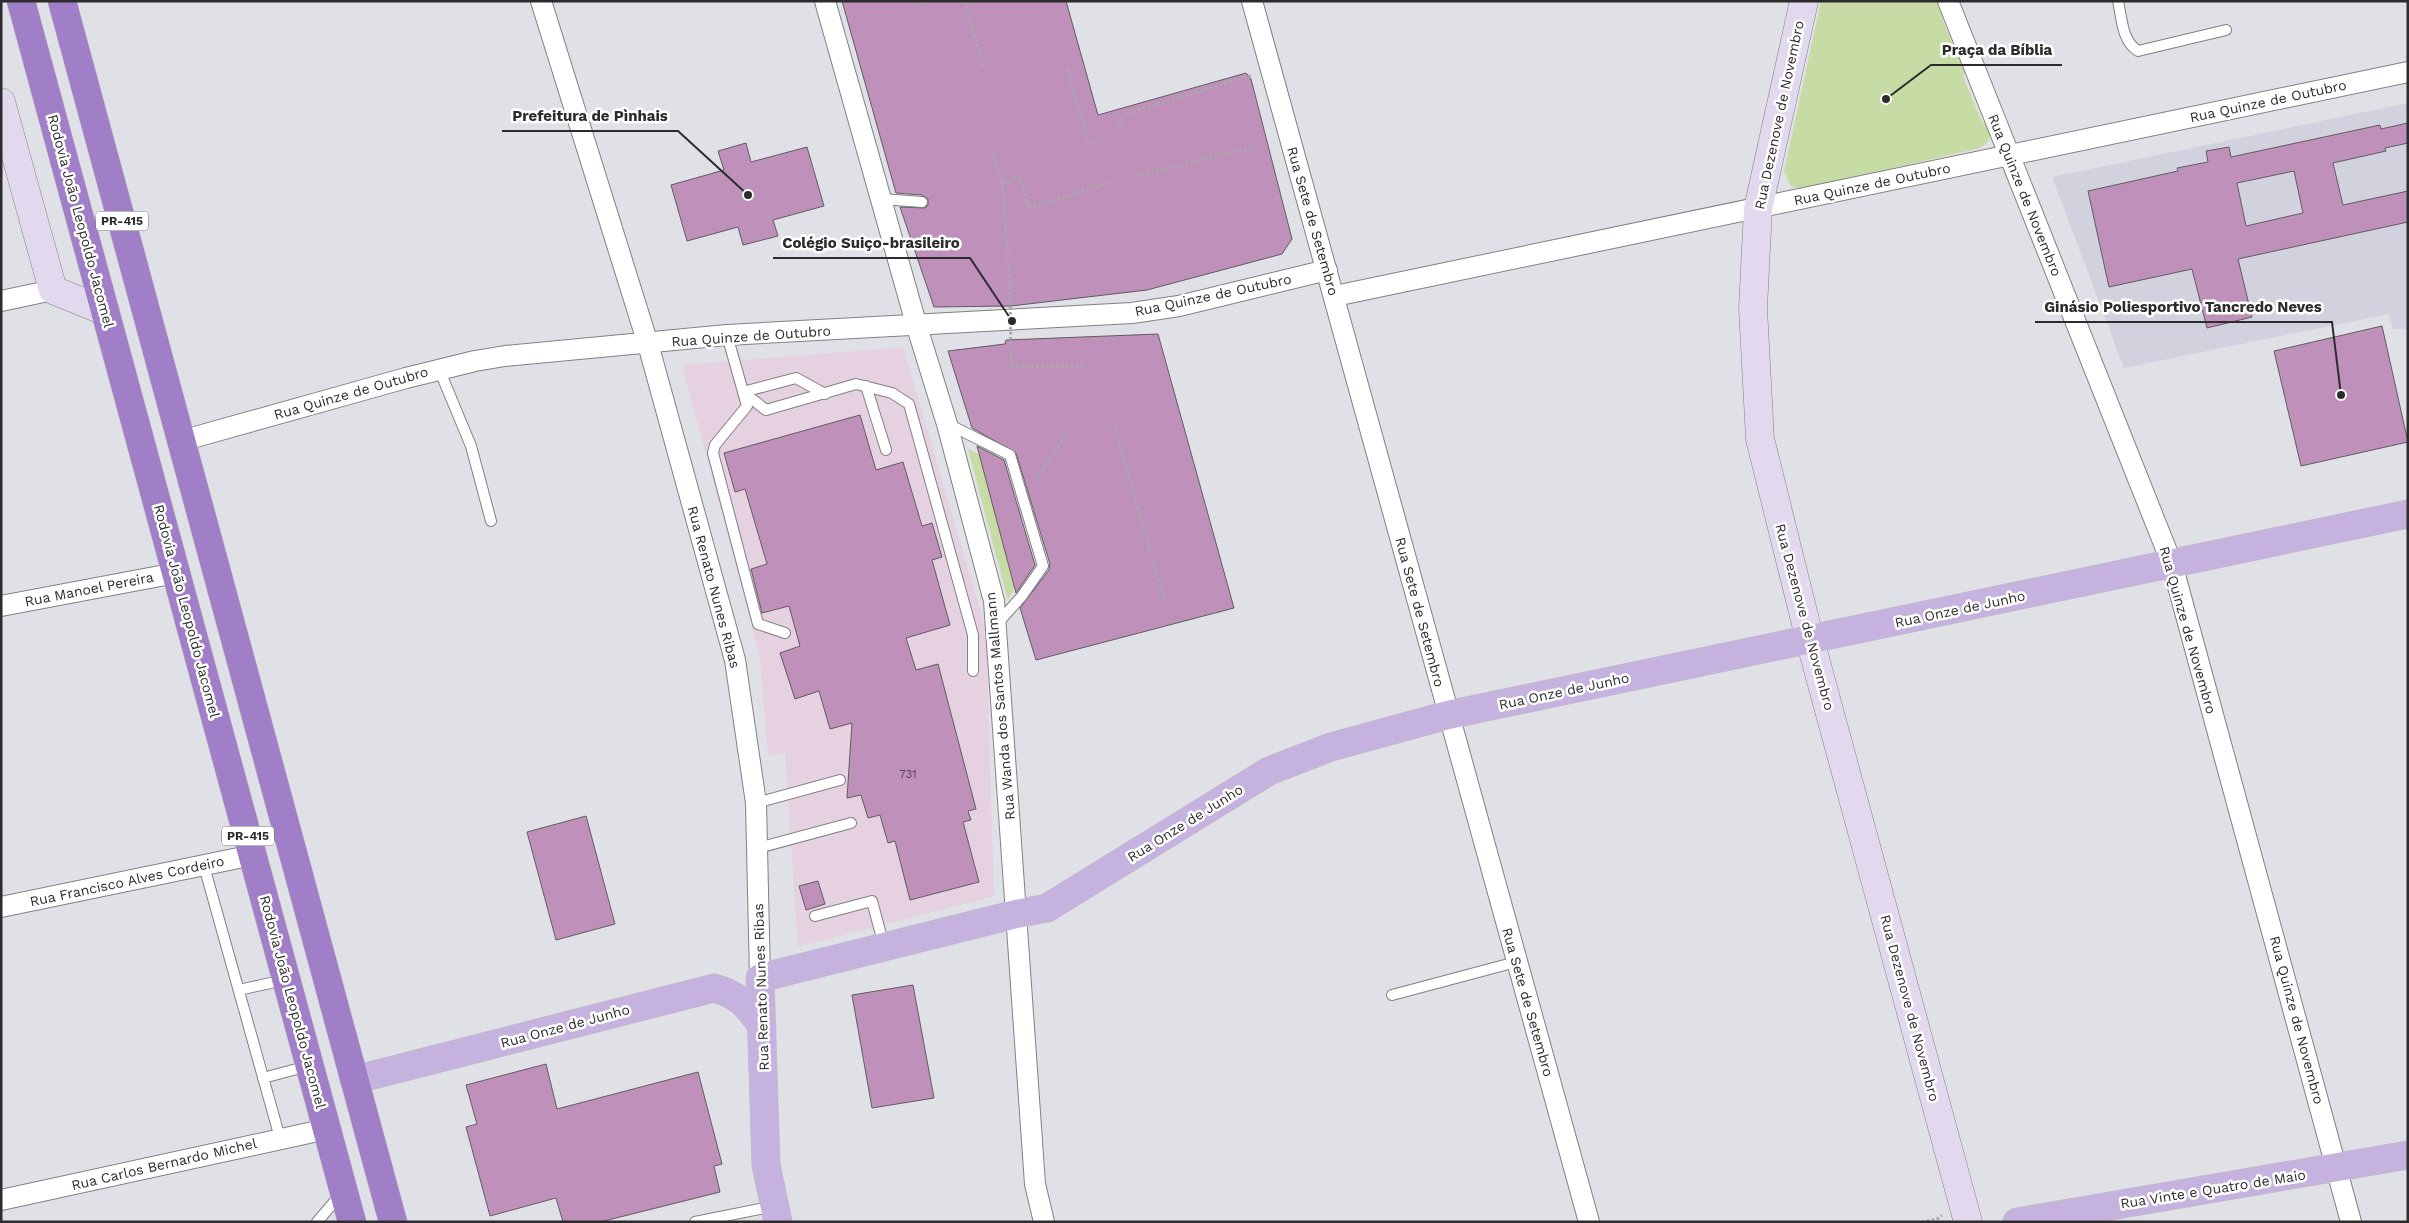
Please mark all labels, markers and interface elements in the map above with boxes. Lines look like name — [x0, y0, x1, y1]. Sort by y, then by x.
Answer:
street label: Rua Dezenove de Novembro — [1751, 19, 1807, 211]
callout: Praça da Bíblia — [1931, 35, 2062, 65]
text: Praça da Bíblia — [1942, 41, 2053, 59]
street label: Rua Quinze de Outubro — [2188, 77, 2348, 125]
callout: Prefeitura de Pìnhais — [502, 101, 678, 131]
text: Prefeitura de Pìnhais — [512, 107, 668, 125]
street label: Rua Quinze de Novembro — [1985, 112, 2065, 278]
street label: Rodovia João Leopoldo Jacomel — [45, 113, 117, 330]
street label: Rua Sete de Setembro — [1284, 145, 1342, 297]
street label: Rua Quinze de Outubro — [1792, 160, 1952, 208]
road number: PR-415 — [96, 212, 148, 230]
callout: Colégio Suiço-brasileiro — [773, 228, 970, 258]
text: Colégio Suiço-brasileiro — [782, 234, 960, 252]
street label: Rua Quinze de Outubro — [1133, 271, 1293, 319]
callout: Ginásio Poliesportivo Tancredo Neves — [2035, 292, 2332, 322]
text: Ginásio Poliesportivo Tancredo Neves — [2044, 298, 2322, 316]
street label: Rua Quinze de Outubro — [671, 322, 831, 350]
street label: Rua Quinze de Outubro — [272, 363, 430, 423]
street label: Rodovia João Leopoldo Jacomel — [151, 503, 223, 720]
street label: Rua Renato Nunes Ribas — [685, 504, 743, 670]
street label: Rua Dezenove de Novembro — [1772, 522, 1838, 712]
street label: Rua Sete de Setembro — [1392, 535, 1448, 689]
street label: Rua Quinze de Novembro — [2156, 544, 2220, 716]
street label: Rua Manoel Pereira — [23, 569, 155, 609]
street label: Rua Onze de Junho — [1893, 587, 2027, 631]
street label: Rua Wanda dos Santos Mallmann — [982, 591, 1018, 821]
street label: Rua Onze de Junho — [1497, 669, 1631, 713]
house number: 731 — [900, 768, 916, 781]
street label: Rua Onze de Junho — [1124, 781, 1246, 865]
road number: PR-415 — [222, 826, 274, 846]
street label: Rua Francisco Alves Cordeiro — [28, 853, 226, 909]
street label: Rodovia João Leopoldo Jacomel — [257, 894, 329, 1111]
street label: Rua Renato Nunes Ribas — [750, 903, 772, 1071]
street label: Rua Dezenove de Novembro — [1877, 913, 1943, 1103]
street label: Rua Sete de Setembro — [1499, 926, 1557, 1078]
street label: Rua Quinze de Novembro — [2267, 934, 2327, 1106]
street label: Rua Onze de Junho — [499, 1001, 631, 1051]
street label: Rua Carlos Bernardo Michel — [70, 1135, 259, 1193]
street label: Rua Vinte e Quatro de Maio — [2119, 1166, 2307, 1212]

